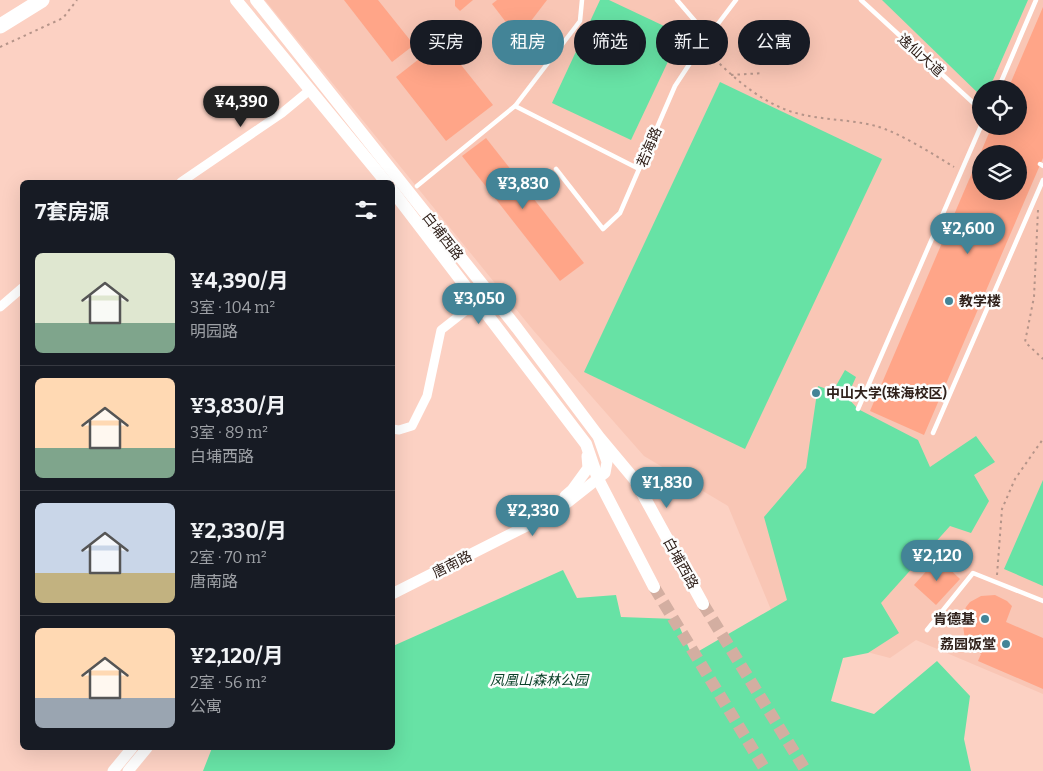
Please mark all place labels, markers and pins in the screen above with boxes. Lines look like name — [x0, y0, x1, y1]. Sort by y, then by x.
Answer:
pin: ¥4,390 — [200, 86, 282, 128]
pin: ¥3,830 — [482, 168, 564, 210]
pin: ¥2,600 — [927, 212, 1009, 255]
pin: ¥3,050 — [438, 282, 520, 325]
place label: 教学楼 — [959, 293, 1001, 310]
marker: 教学楼 — [943, 295, 955, 307]
place label: 中山大学(珠海校区) — [826, 384, 947, 402]
marker: 中山大学(珠海校区) — [810, 387, 822, 399]
pin: ¥1,830 — [626, 466, 708, 509]
pin: ¥2,330 — [492, 494, 574, 537]
pin: ¥2,120 — [896, 540, 978, 582]
place label: 肯德基 — [933, 611, 975, 628]
marker: 肯德基 — [979, 613, 991, 625]
place label: 荔园饭堂 — [940, 636, 996, 653]
marker: 荔园饭堂 — [1000, 638, 1012, 650]

